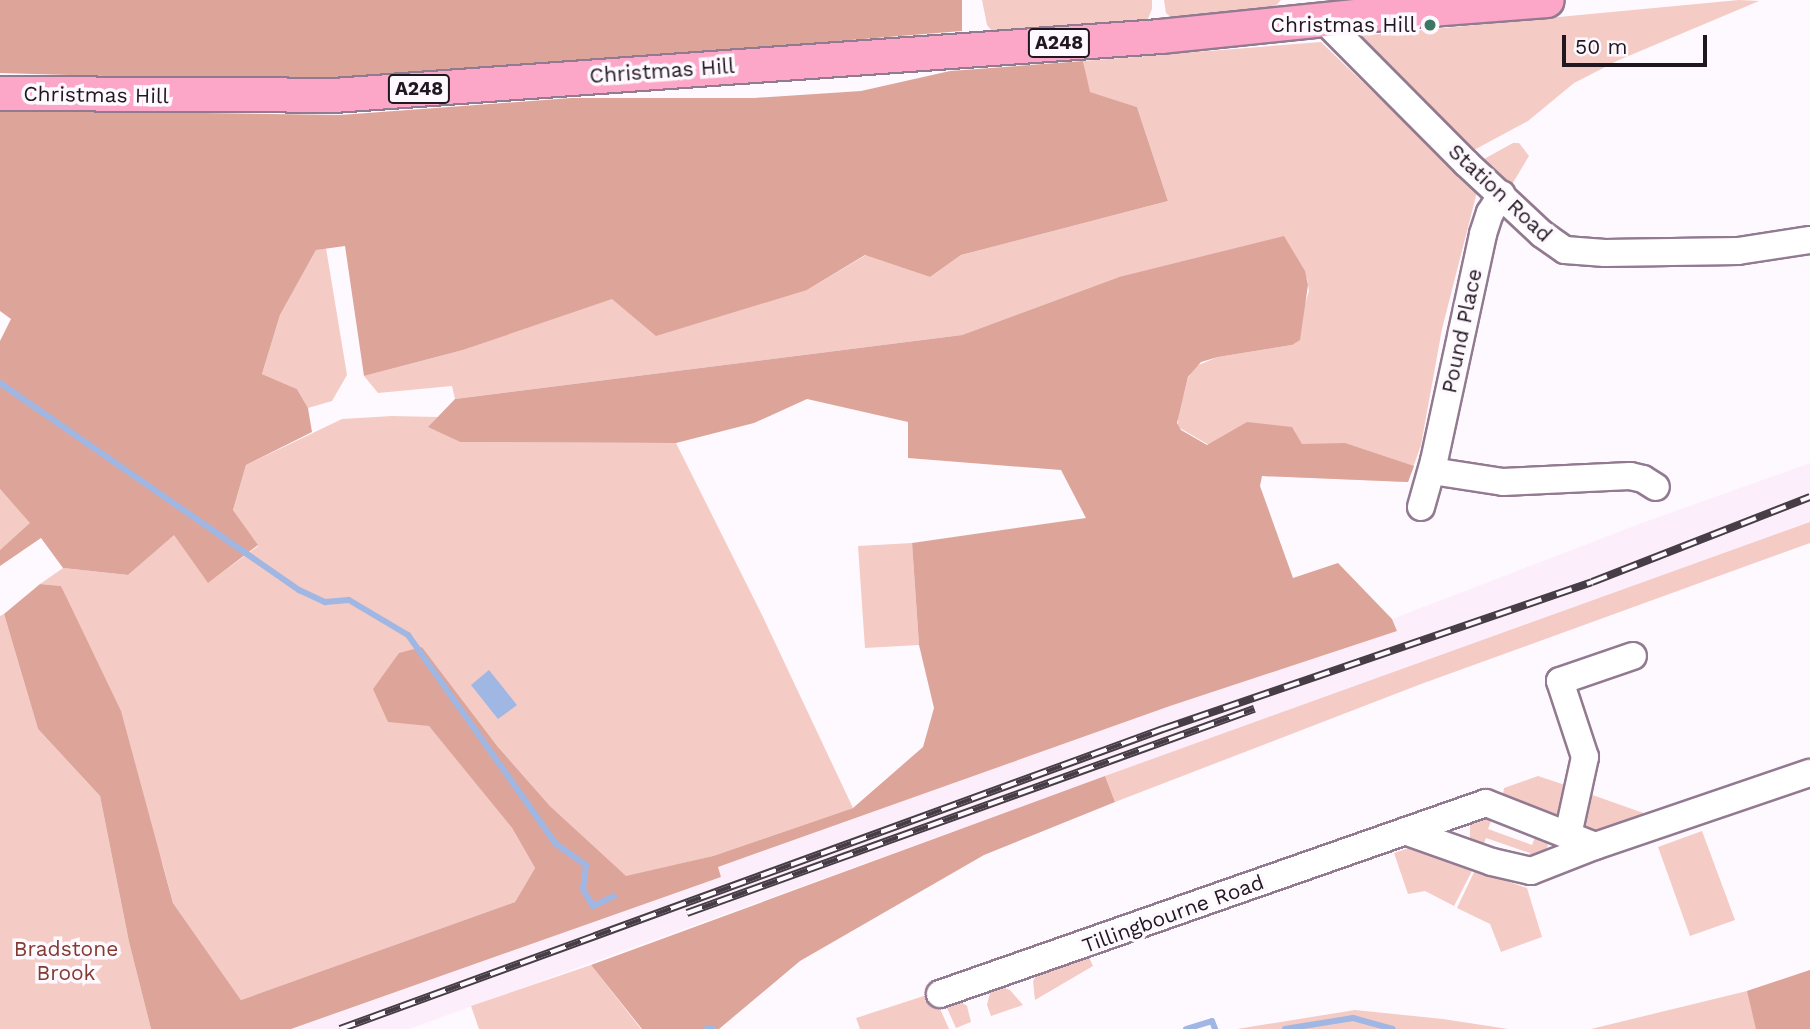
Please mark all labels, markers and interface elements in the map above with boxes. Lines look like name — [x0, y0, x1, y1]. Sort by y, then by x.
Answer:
place label: Christmas Hill — [1271, 12, 1416, 38]
marker: Christmas Hill — [1422, 17, 1438, 33]
scale bar — [1565, 21, 1710, 65]
road number: A248 — [1028, 28, 1090, 58]
text: 50 m — [1575, 34, 1627, 59]
street label: Christmas Hill — [589, 53, 735, 89]
road number: A248 — [388, 74, 450, 104]
street label: Christmas Hill — [23, 81, 169, 109]
street label: Station Road — [1443, 139, 1557, 247]
street label: Pound Place — [1437, 267, 1487, 395]
street label: Tillingbourne Road — [1079, 869, 1267, 959]
park label: Bradstone Brook — [14, 936, 118, 986]

